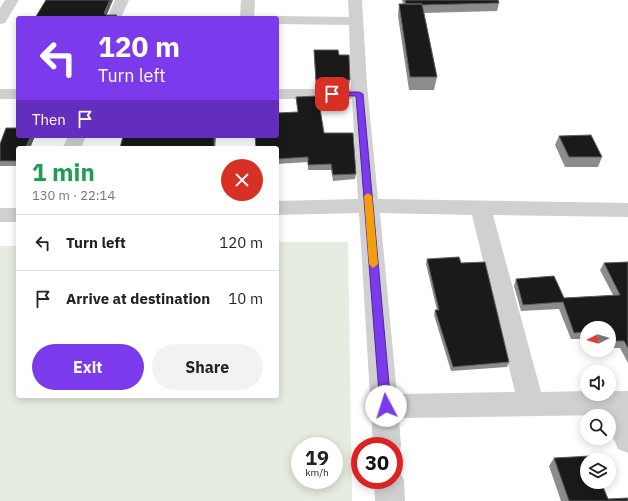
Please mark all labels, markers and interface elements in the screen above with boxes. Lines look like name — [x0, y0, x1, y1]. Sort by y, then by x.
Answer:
text: 120 m — [98, 28, 180, 65]
icon: left — [32, 32, 84, 84]
text: Turn left — [98, 64, 166, 87]
pin — [315, 77, 349, 111]
icon: arrive — [321, 83, 343, 105]
icon: arrive — [74, 108, 96, 130]
text: Then — [32, 110, 66, 129]
text: 1 min — [32, 156, 95, 188]
button: close — [221, 159, 263, 201]
text: 130 m · 22:14 — [32, 187, 115, 204]
icon: left — [32, 232, 54, 254]
text: Turn left — [66, 233, 126, 252]
text: 120 m — [219, 233, 263, 252]
icon: arrive — [32, 288, 54, 310]
text: Arrive at destination — [66, 289, 210, 308]
text: 10 m — [228, 289, 263, 308]
north arrow — [580, 321, 616, 357]
map controls — [580, 321, 616, 489]
button: Exit — [32, 344, 144, 390]
button: Share — [152, 344, 263, 390]
button: sound — [580, 365, 616, 401]
position arrow — [365, 385, 407, 427]
button: search — [580, 409, 616, 445]
speed limit sign: 30 — [351, 437, 403, 489]
text: 19 — [305, 444, 329, 471]
button: layers — [580, 453, 616, 489]
text: km/h — [305, 466, 329, 479]

